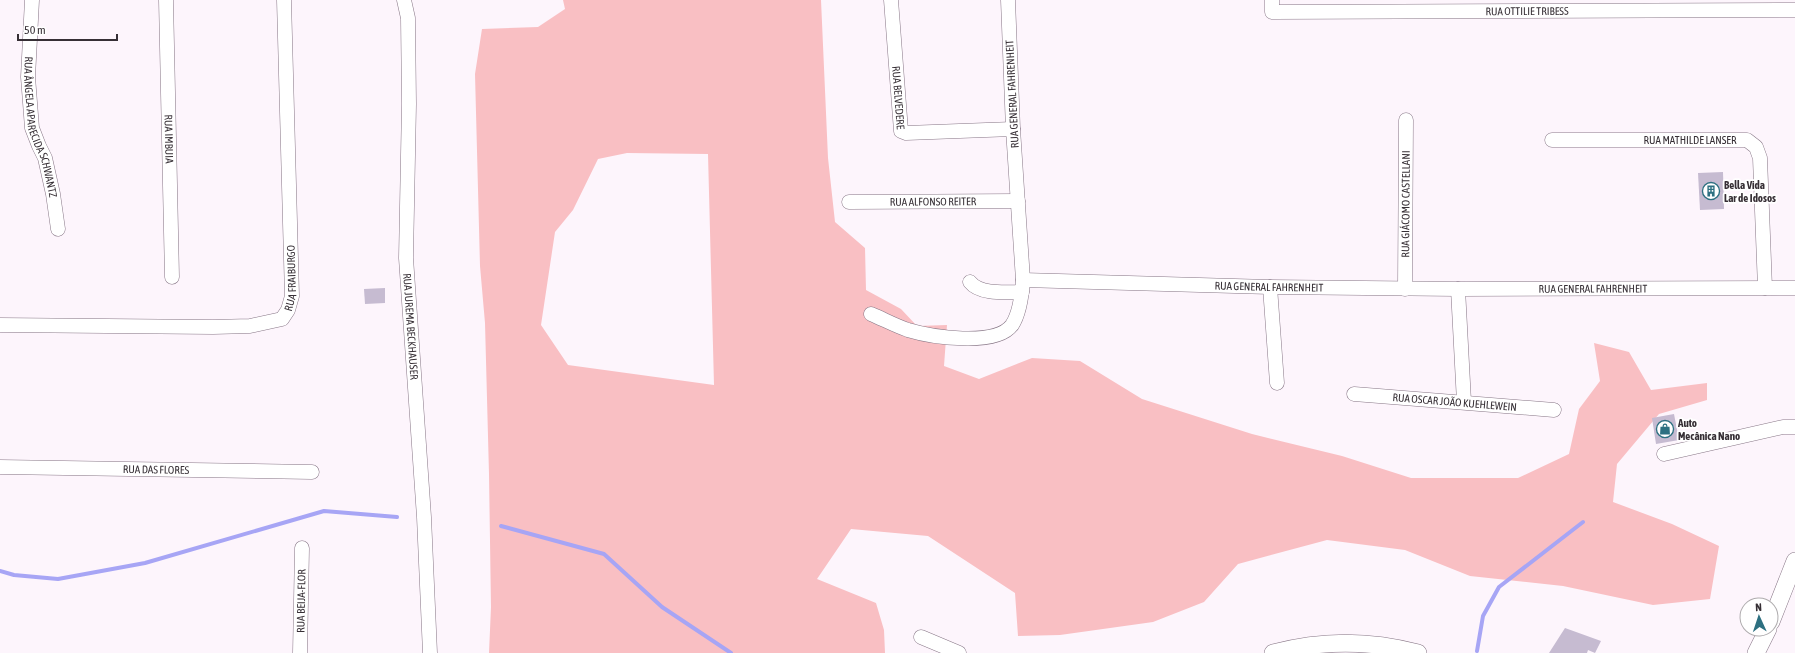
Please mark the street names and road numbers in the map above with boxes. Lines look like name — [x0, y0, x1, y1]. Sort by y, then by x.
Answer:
street label: RUA OTTILIE TRIBESS — [1485, 5, 1569, 17]
street label: RUA GENERAL FAHRENHEIT — [1003, 39, 1021, 149]
street label: RUA ÂNGELA APARECIDA SCHWANTZ — [22, 56, 59, 198]
street label: RUA BELVEDERE — [890, 66, 907, 130]
street label: RUA IMBUIA — [162, 114, 176, 164]
street label: RUA MATHILDE LANSER — [1644, 134, 1737, 146]
street label: RUA GIÁCOMO CASTELLANI — [1399, 150, 1412, 258]
street label: RUA ALFONSO REITER — [890, 195, 977, 208]
street label: RUA FRAIBURGO — [282, 245, 298, 312]
street label: RUA JUREMA BECKHAUSER — [401, 273, 420, 381]
street label: RUA GENERAL FAHRENHEIT — [1214, 279, 1323, 294]
street label: RUA GENERAL FAHRENHEIT — [1538, 282, 1647, 295]
street label: RUA OSCAR JOÃO KUEHLEWEIN — [1392, 391, 1517, 413]
street label: RUA DAS FLORES — [123, 463, 190, 476]
street label: RUA BEIJA-FLOR — [294, 569, 308, 633]

